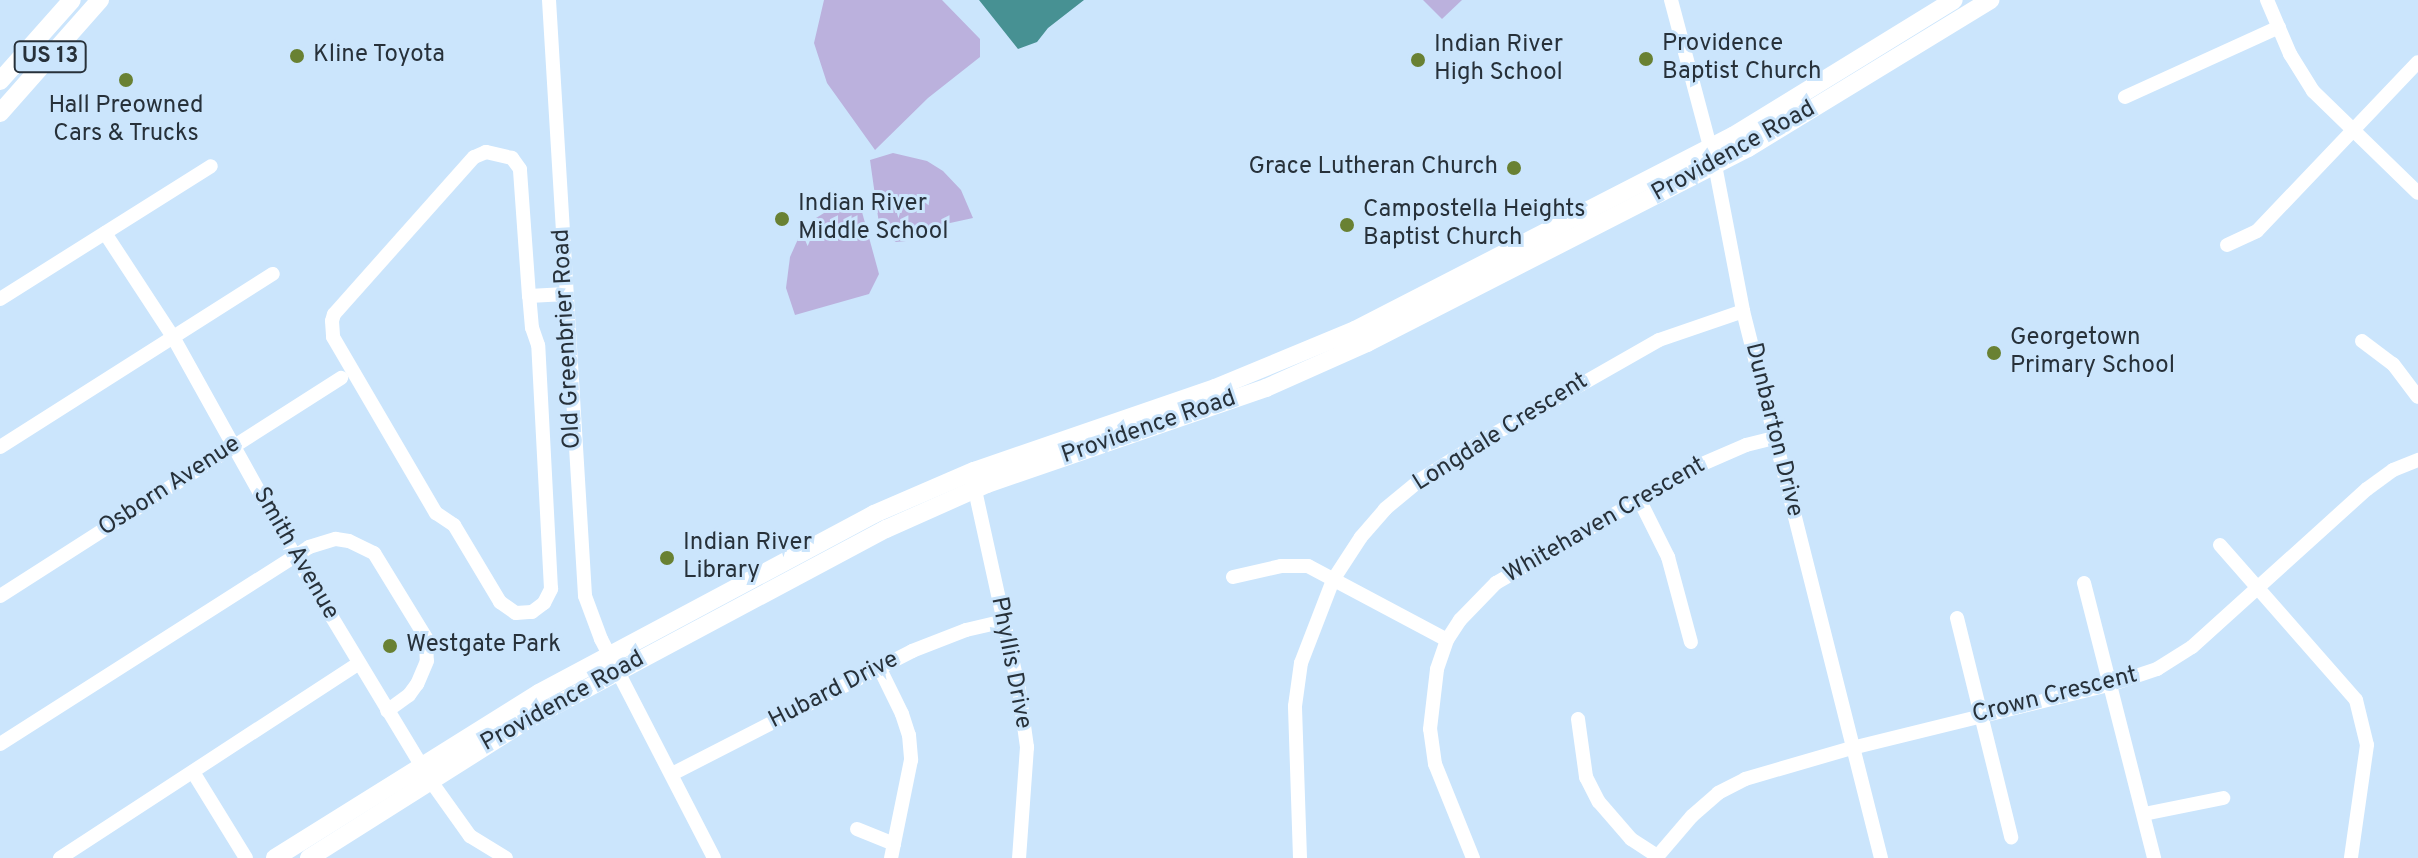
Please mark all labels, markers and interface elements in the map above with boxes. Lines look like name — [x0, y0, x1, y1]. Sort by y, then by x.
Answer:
place label: Providence Baptist Church — [1662, 31, 1822, 87]
place label: Indian River High School — [1434, 32, 1563, 88]
road number: US 13 — [12, 39, 88, 75]
place label: Kline Toyota — [313, 42, 446, 70]
marker: Kline Toyota — [288, 47, 306, 65]
marker: Providence Baptist Church — [1637, 50, 1655, 68]
marker: Indian River High School — [1409, 51, 1427, 69]
marker: Hall Preowned Cars & Trucks — [117, 71, 135, 89]
place label: Hall Preowned Cars & Trucks — [48, 93, 204, 149]
street label: Providence Road — [1647, 95, 1821, 209]
place label: Grace Lutheran Church — [1248, 154, 1498, 182]
marker: Grace Lutheran Church — [1505, 159, 1523, 177]
place label: Indian River Middle School — [798, 191, 948, 247]
place label: Campostella Heights Baptist Church — [1363, 197, 1585, 253]
marker: Indian River Middle School — [773, 210, 791, 228]
marker: Campostella Heights Baptist Church — [1338, 216, 1356, 234]
street label: Old Greenbrier Road — [548, 228, 588, 450]
place label: Georgetown Primary School — [2010, 325, 2175, 381]
street label: Dunbarton Drive — [1737, 340, 1809, 520]
marker: Georgetown Primary School — [1985, 344, 2003, 362]
street label: Longdale Crescent — [1408, 368, 1594, 498]
street label: Providence Road — [1058, 385, 1240, 471]
street label: Osborn Avenue — [93, 430, 247, 544]
street label: Whitehaven Crescent — [1499, 452, 1711, 590]
street label: Smith Avenue — [245, 482, 345, 626]
place label: Indian River Library — [683, 530, 812, 586]
marker: Indian River Library — [658, 549, 676, 567]
street label: Phyllis Drive — [983, 595, 1037, 731]
place label: Westgate Park — [406, 632, 561, 660]
marker: Westgate Park — [381, 637, 399, 655]
street label: Providence Road — [476, 645, 650, 759]
street label: Hubard Drive — [764, 646, 904, 736]
street label: Crown Crescent — [1969, 662, 2141, 730]

